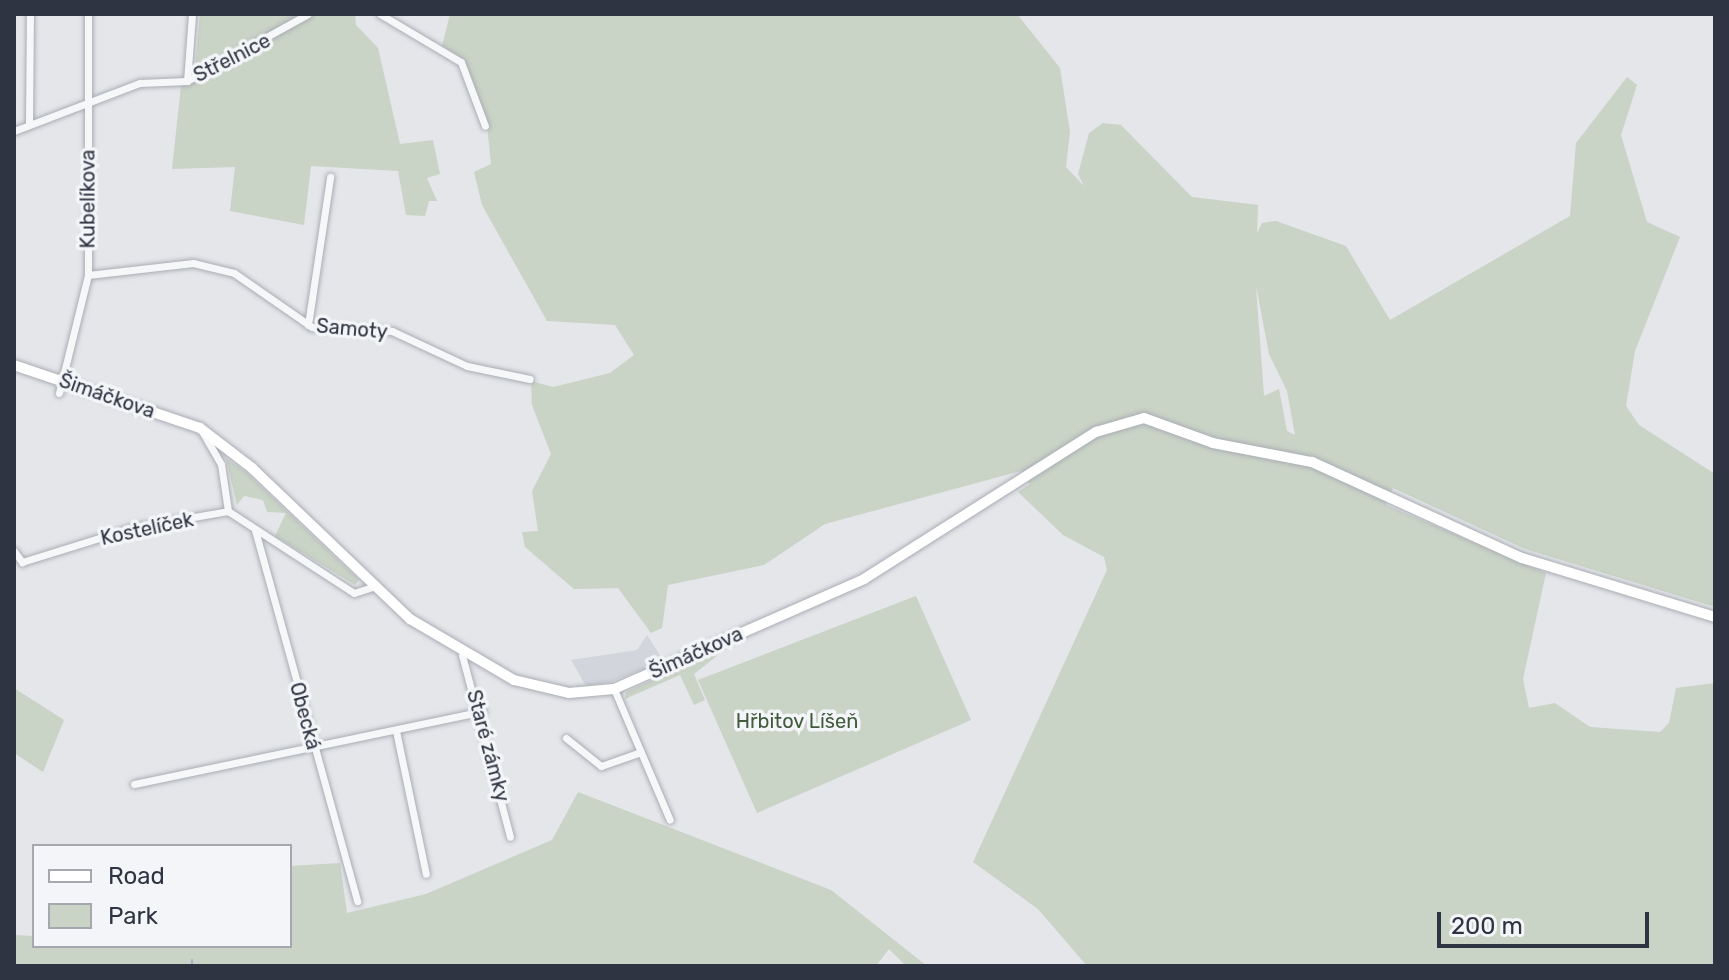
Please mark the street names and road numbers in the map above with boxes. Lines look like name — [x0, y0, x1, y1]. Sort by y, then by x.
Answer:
street label: Střelnice — [190, 28, 274, 88]
street label: Kubelíkova — [76, 149, 100, 249]
street label: Samoty — [315, 314, 389, 344]
street label: Šimáčkova — [56, 368, 158, 424]
street label: Kostelíček — [98, 507, 196, 551]
street label: Šimáčkova — [646, 622, 746, 684]
street label: Obecká — [285, 680, 325, 752]
street label: Staré zámky — [462, 687, 514, 805]

